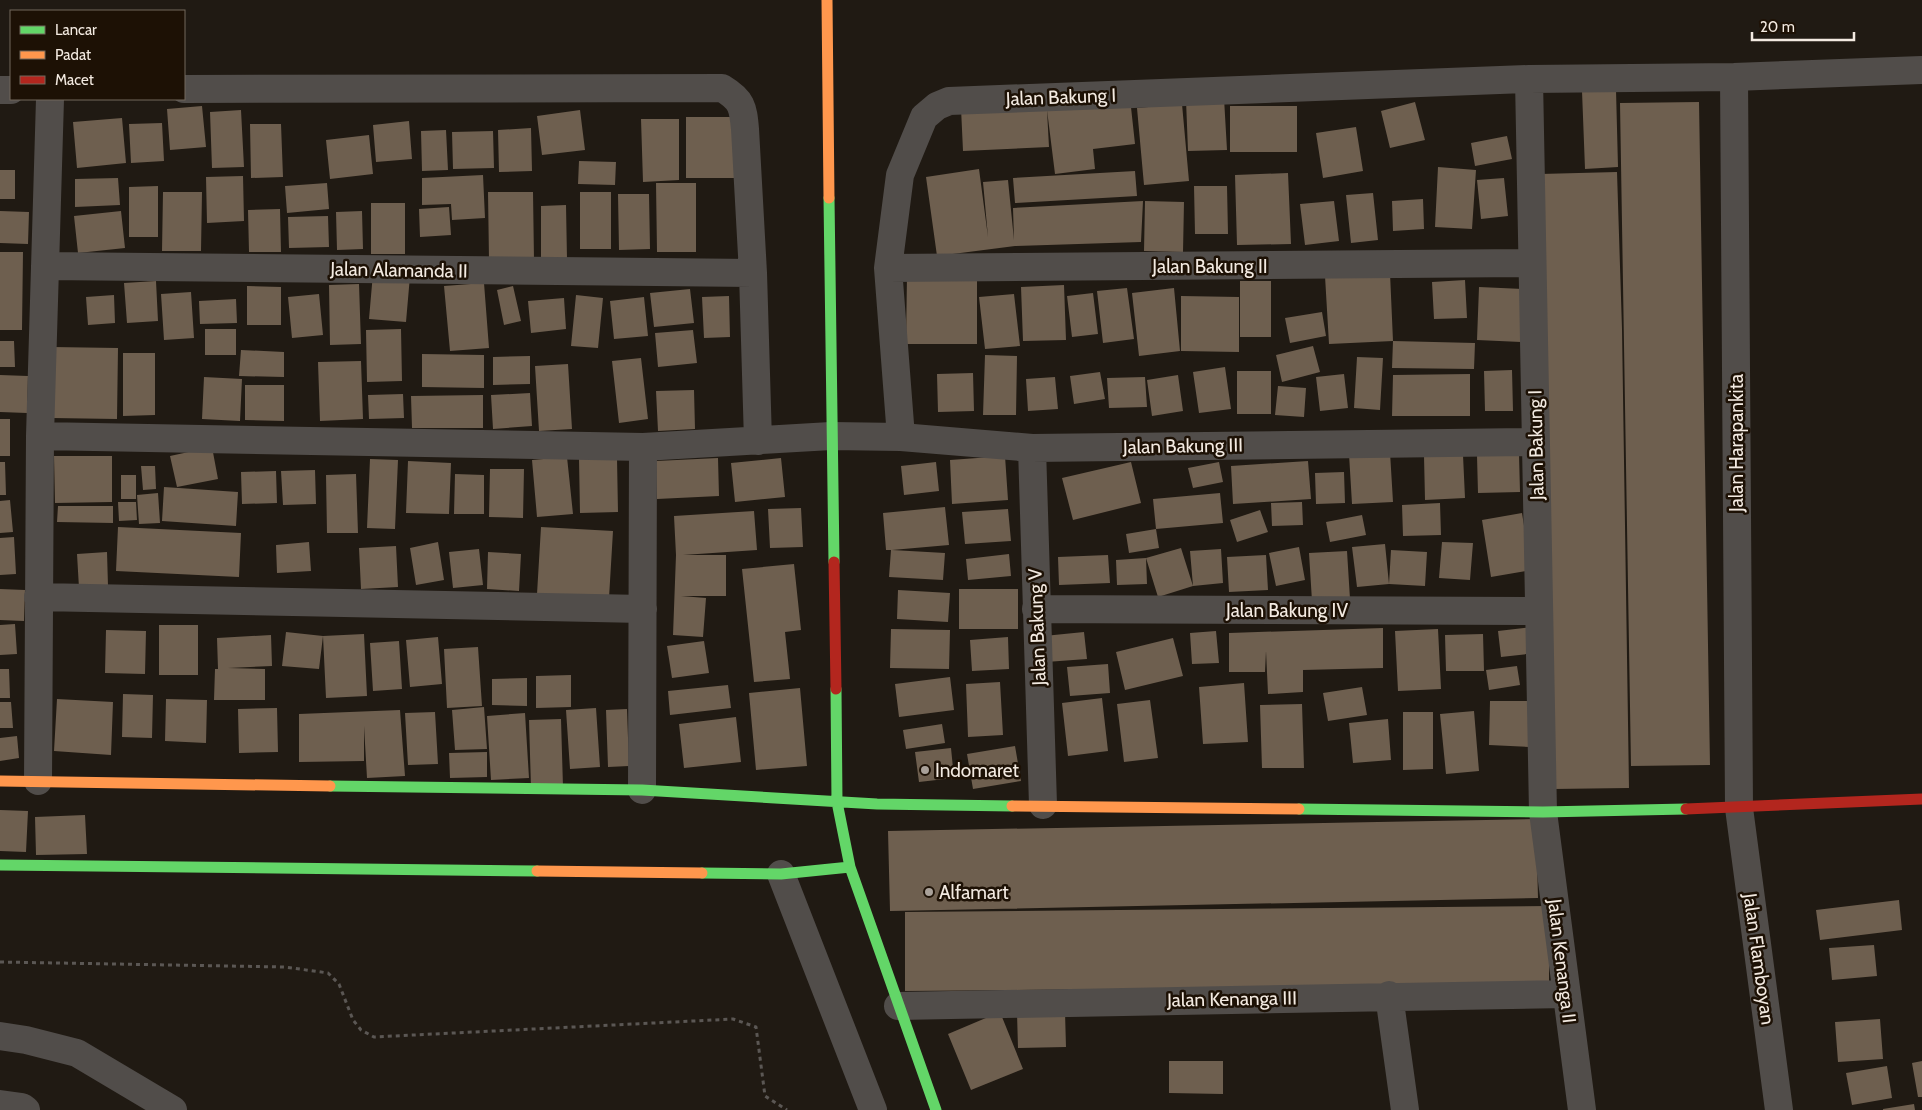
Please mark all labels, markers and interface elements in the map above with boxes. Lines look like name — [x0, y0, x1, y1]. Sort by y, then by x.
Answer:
legend — [10, 10, 185, 100]
scale bar — [1752, 10, 1854, 42]
text: 20 m — [1760, 18, 1795, 36]
text: Lancar — [55, 21, 97, 39]
text: Padat — [55, 46, 91, 64]
text: Macet — [55, 71, 94, 89]
street label: Jalan Bakung I — [1004, 84, 1117, 110]
street label: Jalan Bakung II — [1151, 255, 1268, 278]
street label: Jalan Alamanda II — [329, 257, 468, 283]
street label: Jalan Harapankita — [1725, 374, 1748, 513]
street label: Jalan Bakung I — [1524, 390, 1548, 501]
street label: Jalan Bakung III — [1122, 433, 1243, 459]
street label: Jalan Bakung V — [1023, 568, 1051, 687]
street label: Jalan Bakung IV — [1225, 599, 1348, 622]
place label: Indomaret — [935, 759, 1020, 782]
marker: Indomaret — [919, 764, 931, 776]
place label: Alfamart — [939, 881, 1009, 904]
marker: Alfamart — [923, 886, 935, 898]
street label: Jalan Flamboyan — [1738, 891, 1780, 1026]
street label: Jalan Kenanga II — [1543, 897, 1581, 1024]
street label: Jalan Kenanga III — [1166, 986, 1297, 1012]

